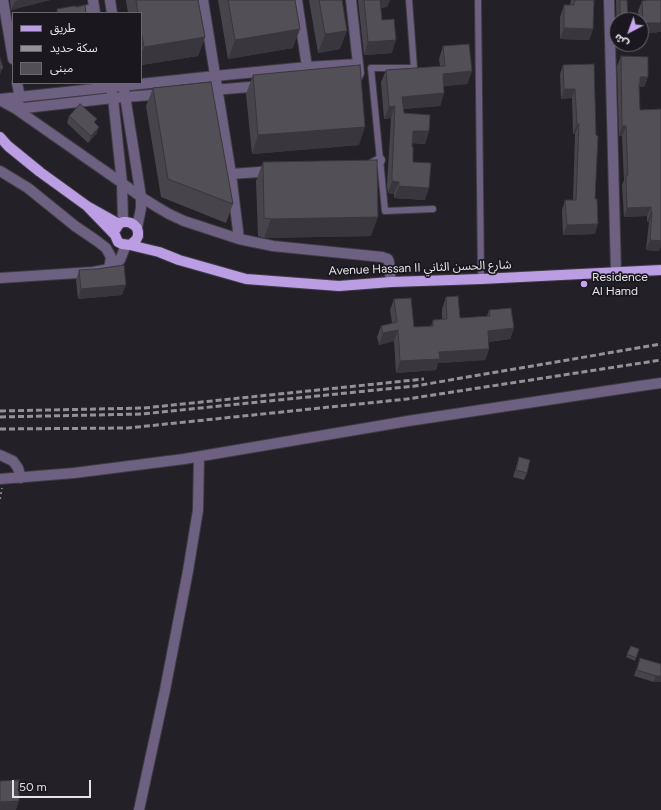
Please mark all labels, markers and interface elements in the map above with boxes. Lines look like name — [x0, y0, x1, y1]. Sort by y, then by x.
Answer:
legend — [12, 12, 142, 84]
north arrow — [609, 12, 649, 52]
text: طريق — [50, 21, 76, 35]
text: ش — [612, 31, 631, 51]
text: سكة حديد — [50, 41, 98, 55]
text: مبنى — [50, 61, 73, 75]
street label: Avenue Hassan II شارع الحسن الثاني — [328, 258, 512, 278]
place label: Residence Al Hamd — [592, 270, 648, 298]
marker: Residence Al Hamd — [579, 279, 589, 289]
scale bar — [14, 772, 93, 798]
text: 50 m — [19, 780, 47, 794]

